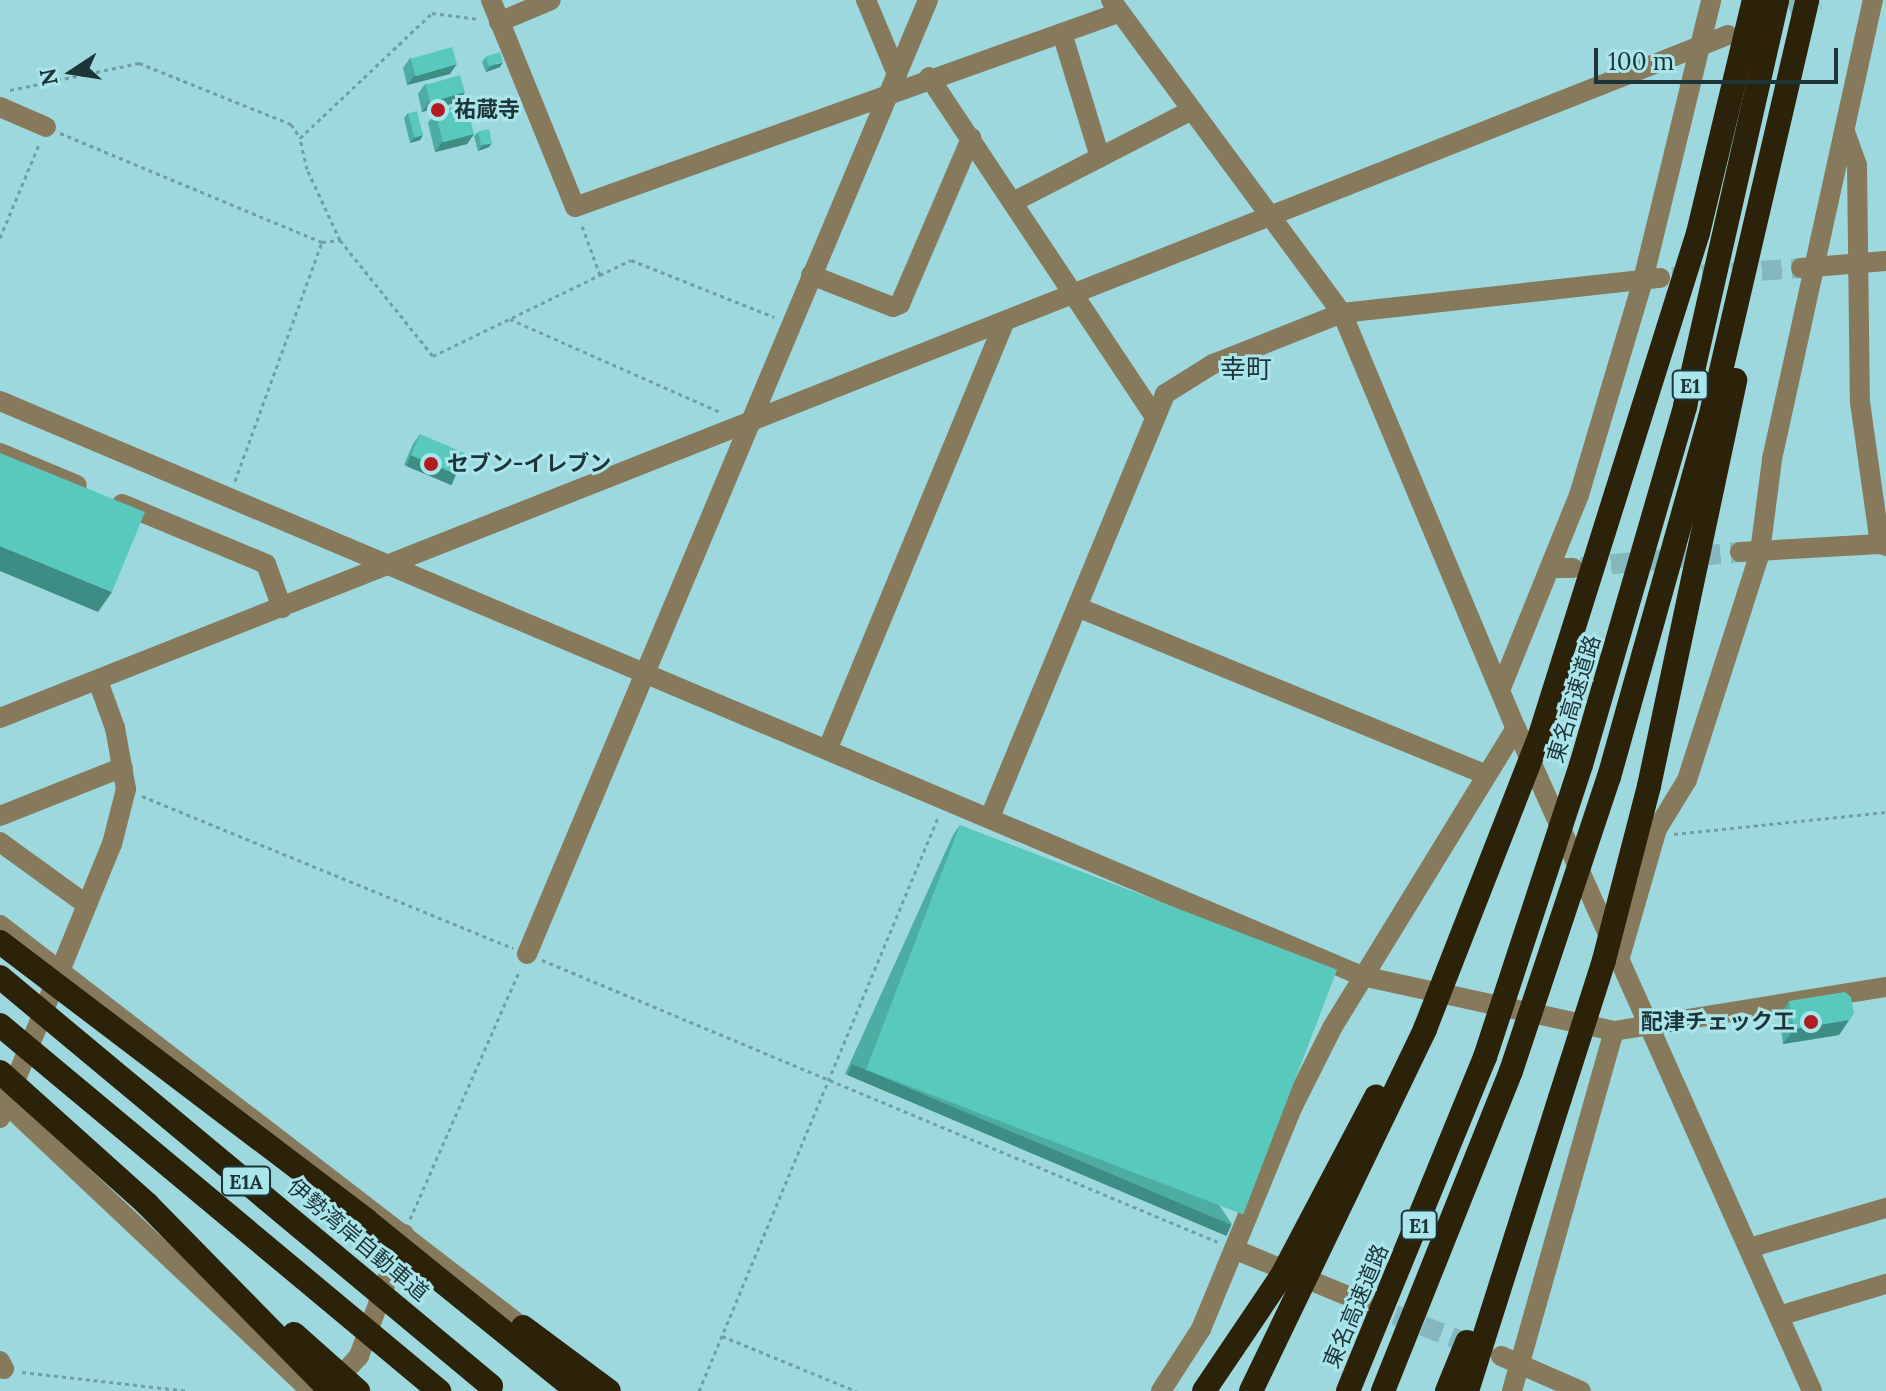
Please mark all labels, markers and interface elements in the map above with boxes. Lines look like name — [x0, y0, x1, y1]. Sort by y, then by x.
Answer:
north arrow — [32, 32, 112, 112]
scale bar — [1598, 32, 1842, 82]
text: 100 m — [1608, 46, 1674, 77]
text: N — [33, 66, 64, 88]
place label: 祐蔵寺 — [454, 97, 520, 123]
marker: 祐蔵寺 — [429, 101, 447, 119]
district label: 幸町 — [1220, 353, 1272, 385]
road number: E1 — [1670, 369, 1710, 401]
place label: セブン-イレブン — [447, 451, 611, 477]
marker: セブン-イレブン — [422, 455, 440, 473]
street label: 東名高速道路 — [1542, 632, 1606, 766]
place label: 配津チェック工 — [1641, 1009, 1795, 1035]
marker: 配津チェック工 — [1802, 1013, 1820, 1031]
road number: E1A — [220, 1165, 272, 1197]
street label: 伊勢湾岸自動車道 — [282, 1173, 434, 1307]
road number: E1 — [1399, 1209, 1439, 1241]
street label: 東名高速道路 — [1318, 1240, 1394, 1372]

